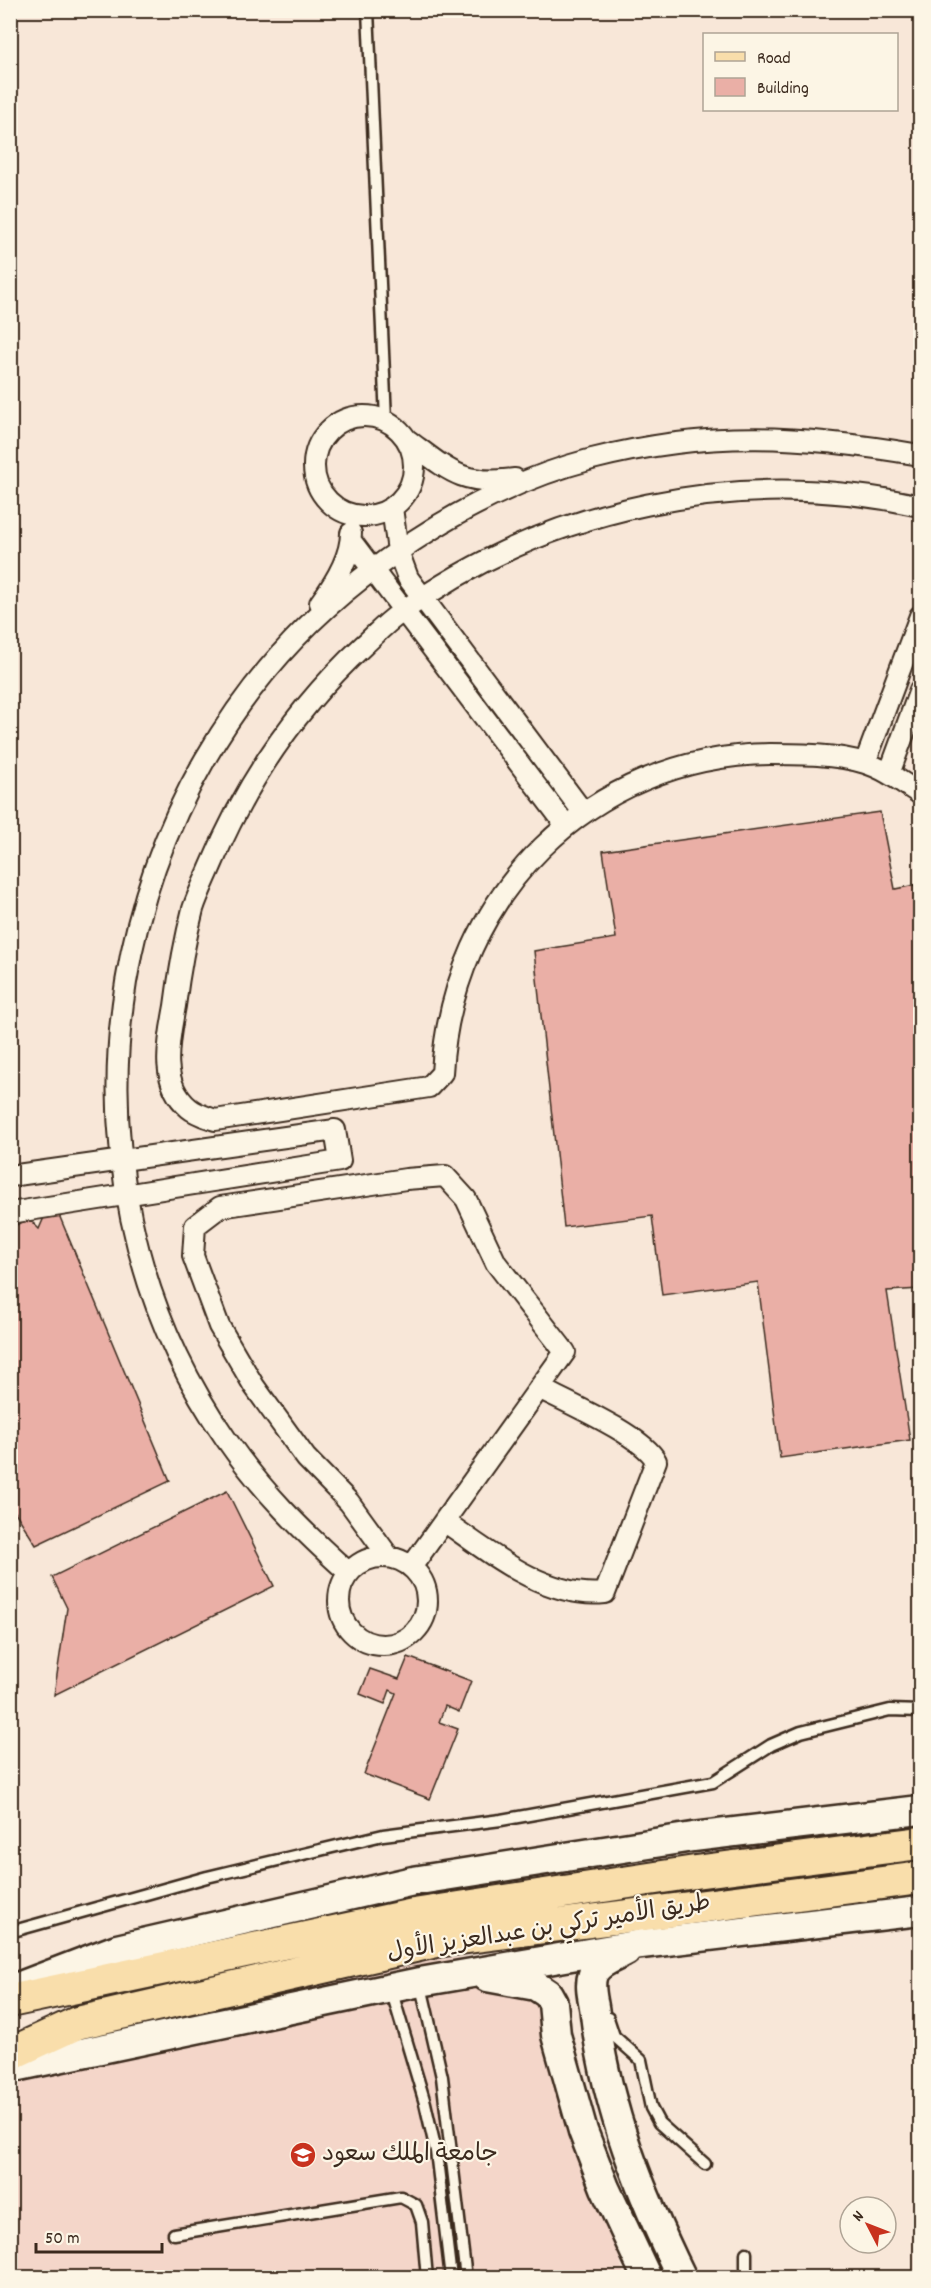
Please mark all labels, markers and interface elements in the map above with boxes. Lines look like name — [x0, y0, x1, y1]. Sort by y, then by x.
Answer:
legend — [703, 33, 898, 111]
text: Road — [757, 47, 791, 72]
text: Building — [757, 77, 809, 102]
street label: طريق الأمير تركي بن عبدالعزيز الأول — [384, 1884, 713, 1972]
place label: جامعة الملك سعود — [322, 2138, 498, 2172]
school or university icon: جامعة الملك سعود — [288, 2140, 318, 2170]
north arrow — [838, 2195, 898, 2255]
text: N — [848, 2206, 870, 2227]
scale bar — [36, 2216, 162, 2254]
text: 50 m — [45, 2227, 80, 2252]

